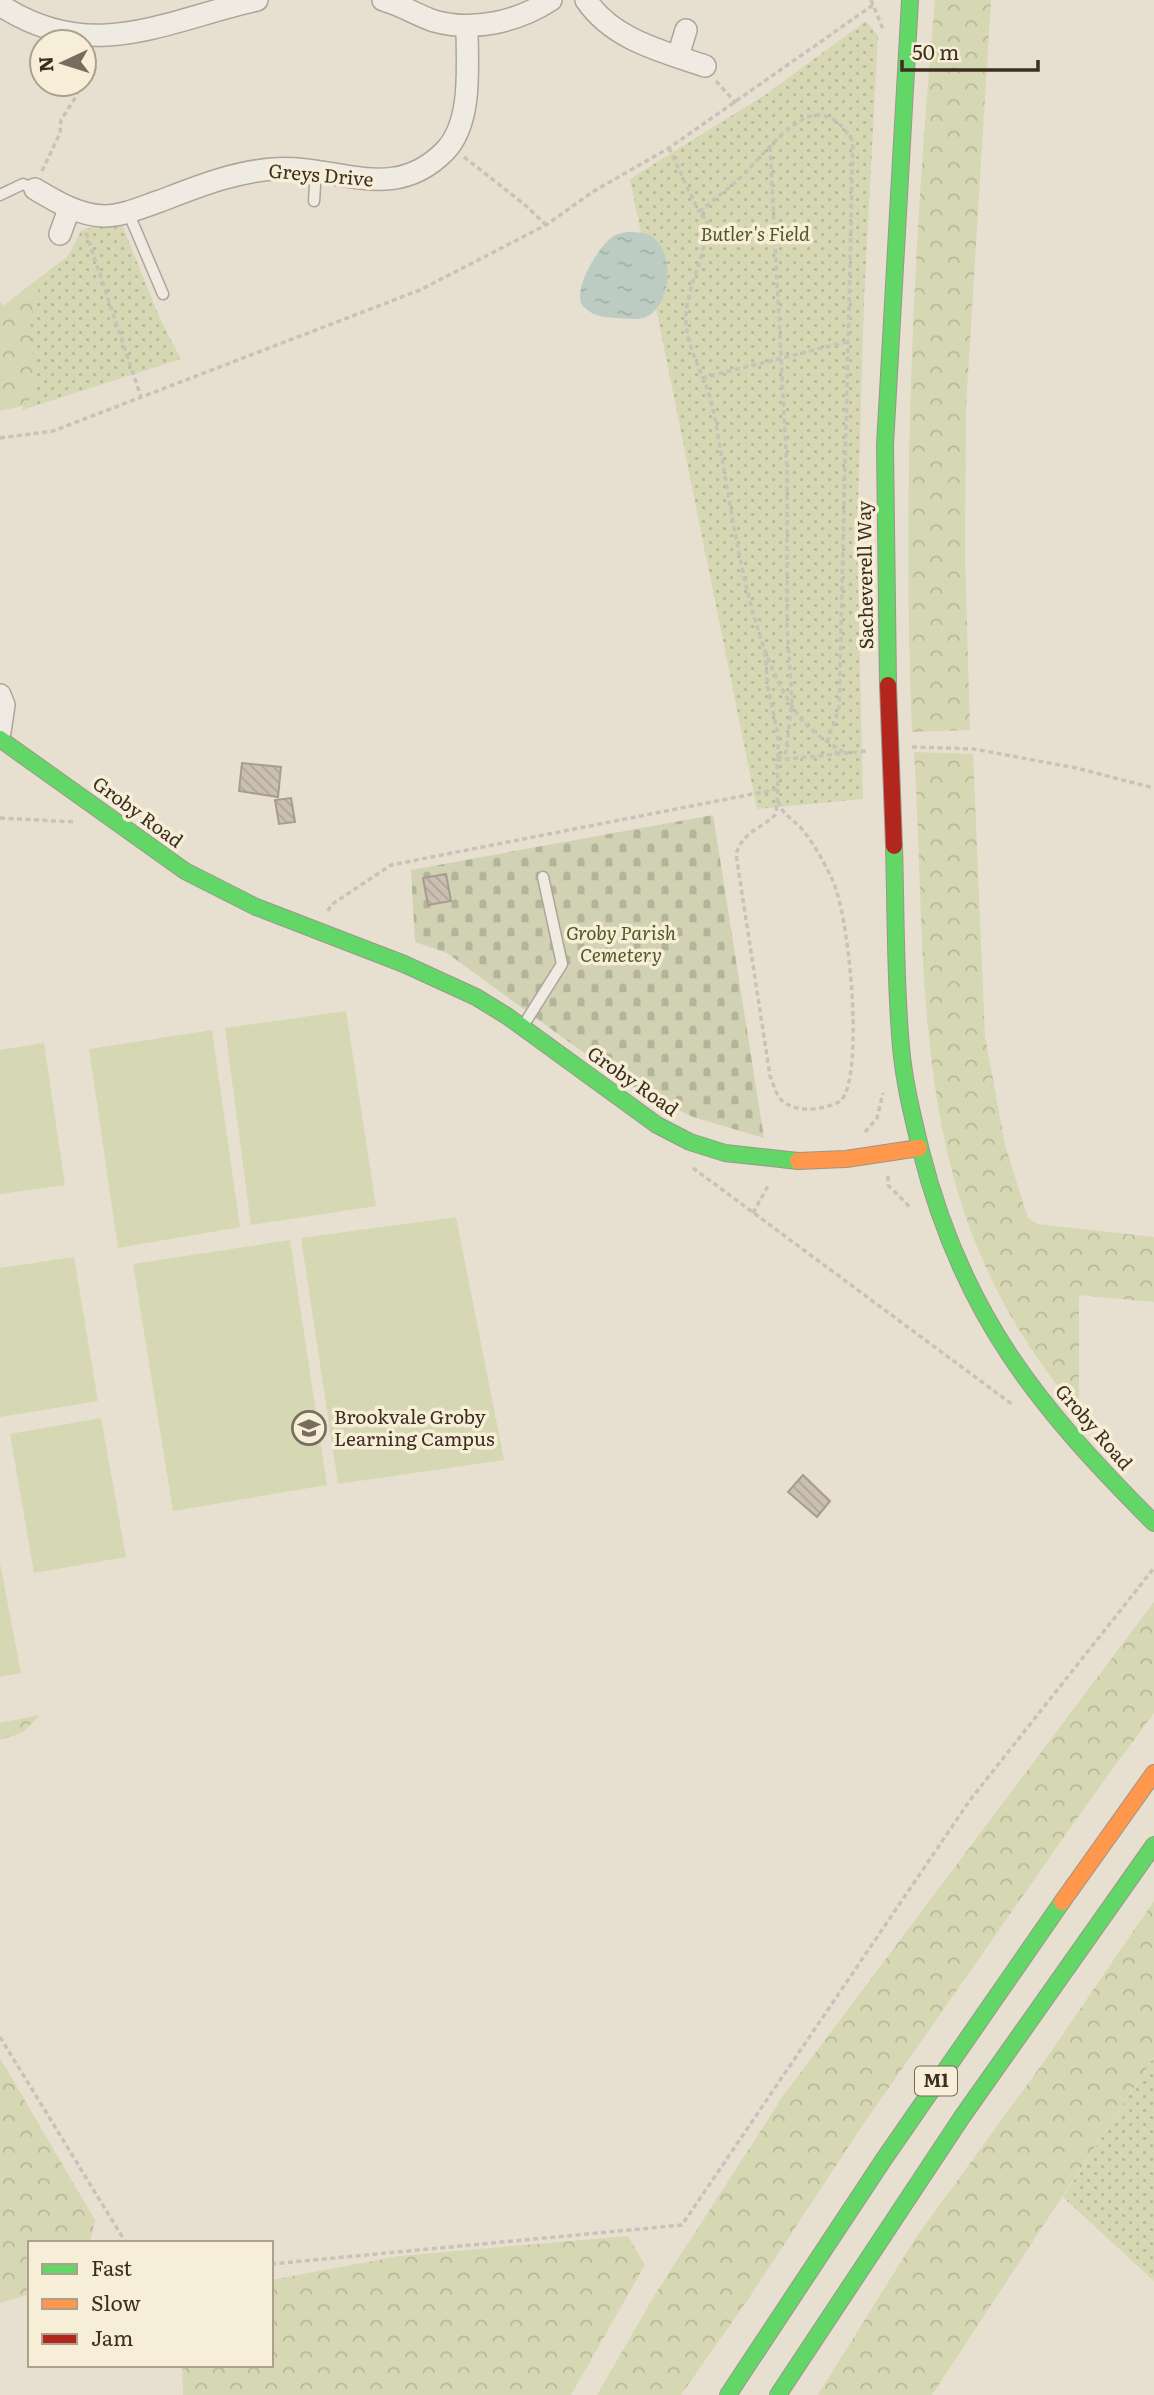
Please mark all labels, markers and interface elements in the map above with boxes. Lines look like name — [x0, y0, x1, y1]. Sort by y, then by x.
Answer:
north arrow — [28, 28, 98, 98]
scale bar — [902, 28, 1038, 72]
text: 50 m — [912, 35, 959, 66]
text: N — [31, 55, 60, 73]
street label: Greys Drive — [267, 155, 375, 193]
park label: Butler's Field — [700, 219, 810, 247]
street label: Sacheverell Way — [849, 500, 879, 650]
street label: Groby Road — [88, 769, 190, 854]
park label: Groby Parish Cemetery — [566, 918, 676, 968]
street label: Groby Road — [582, 1038, 685, 1122]
street label: Groby Road — [1050, 1377, 1140, 1476]
place label: Brookvale Groby Learning Campus — [334, 1402, 495, 1452]
school or university icon: Brookvale Groby Learning Campus — [290, 1409, 328, 1447]
road number: M1 — [915, 2066, 957, 2096]
legend — [28, 2241, 273, 2367]
text: Fast — [91, 2251, 132, 2282]
text: Slow — [91, 2286, 141, 2317]
text: Jam — [91, 2321, 133, 2352]

